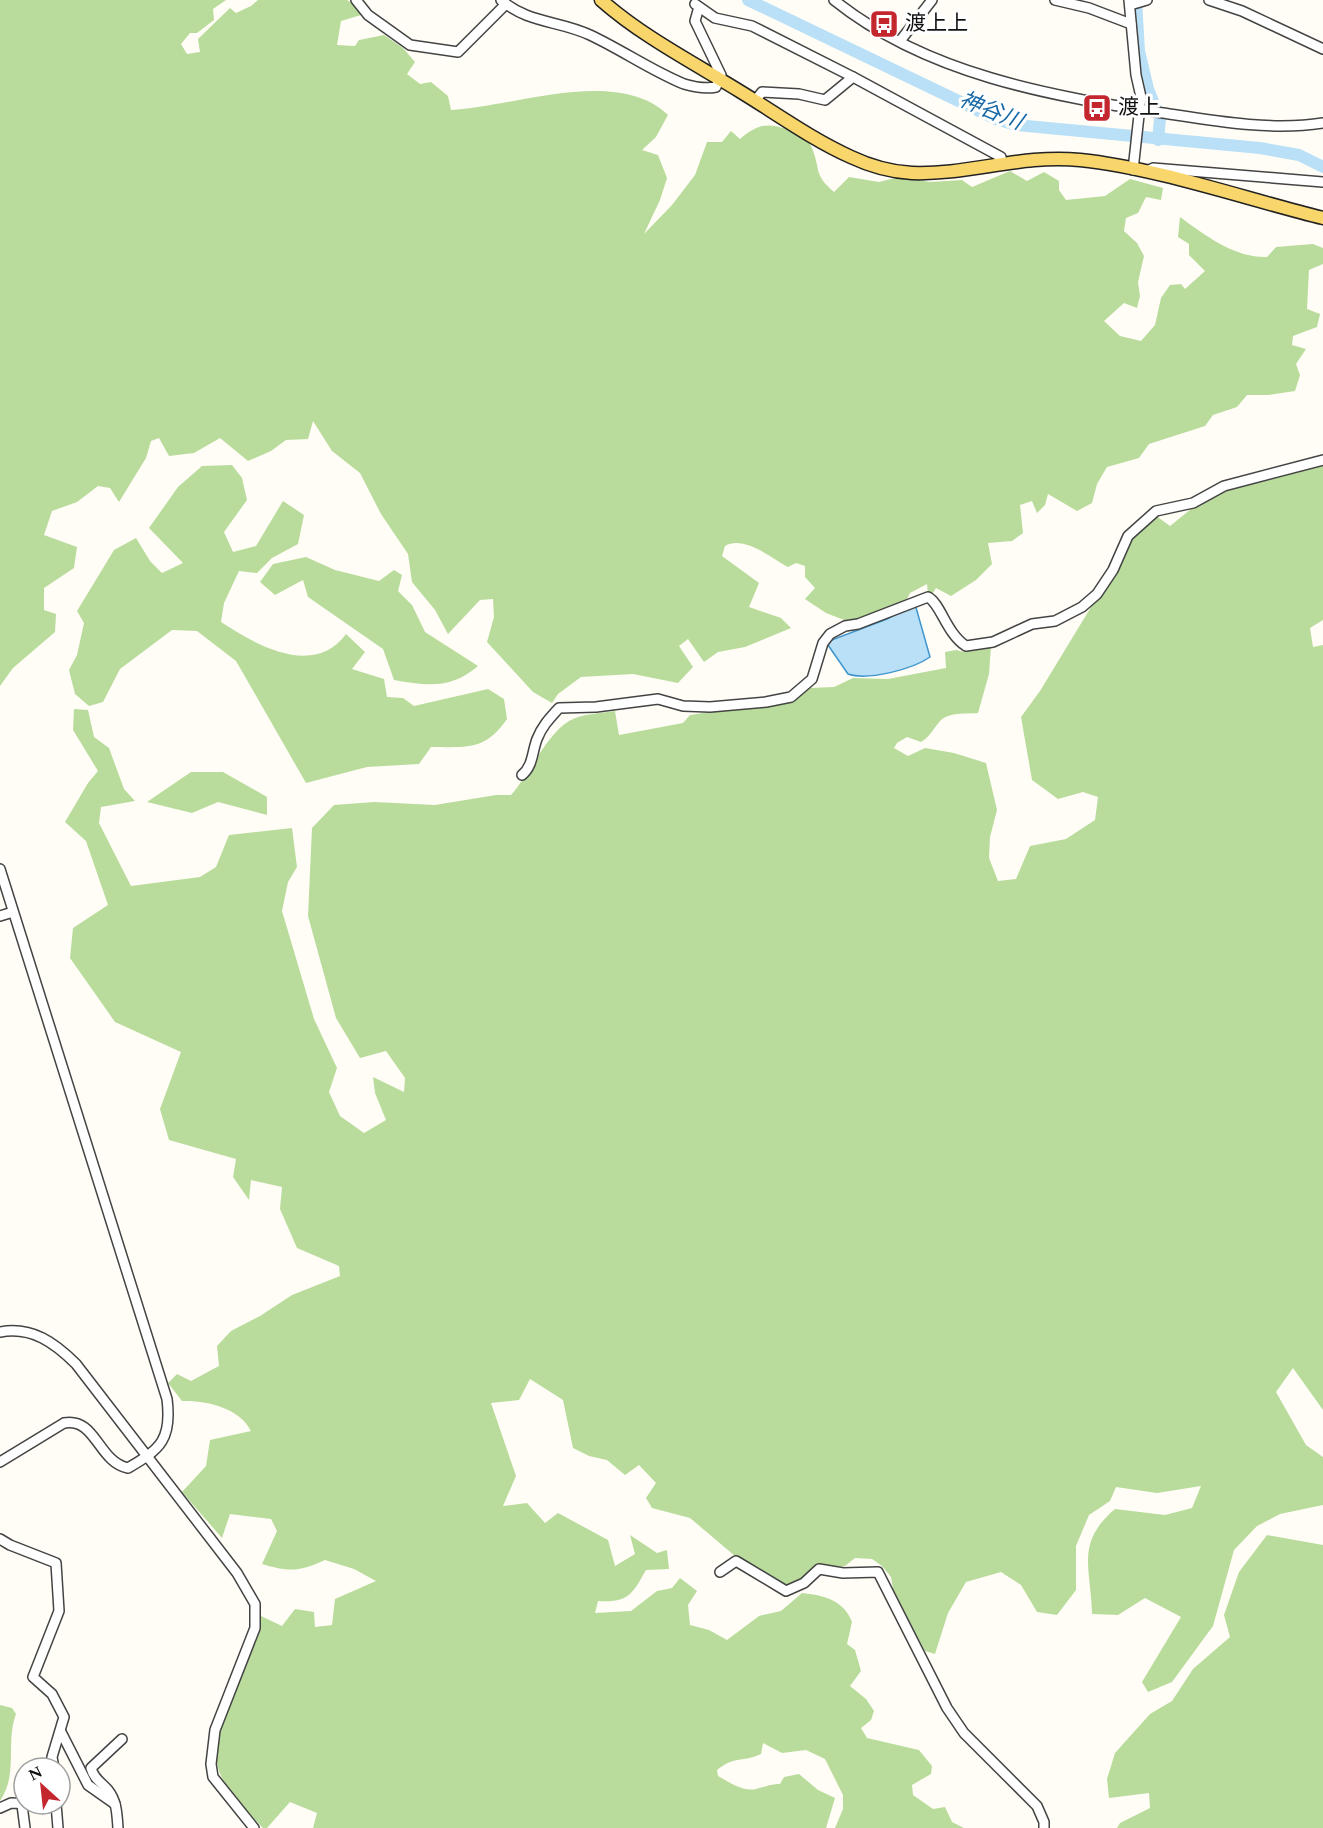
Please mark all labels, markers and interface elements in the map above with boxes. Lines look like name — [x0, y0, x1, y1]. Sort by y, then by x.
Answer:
bus stop icon: 渡上上 — [868, 8, 900, 40]
place label: 渡上上 — [905, 8, 968, 40]
water label: 神谷川 — [954, 83, 1030, 139]
bus stop icon: 渡上 — [1081, 92, 1113, 124]
place label: 渡上 — [1118, 92, 1160, 124]
north arrow — [12, 1756, 72, 1816]
text: N — [24, 1760, 47, 1787]

